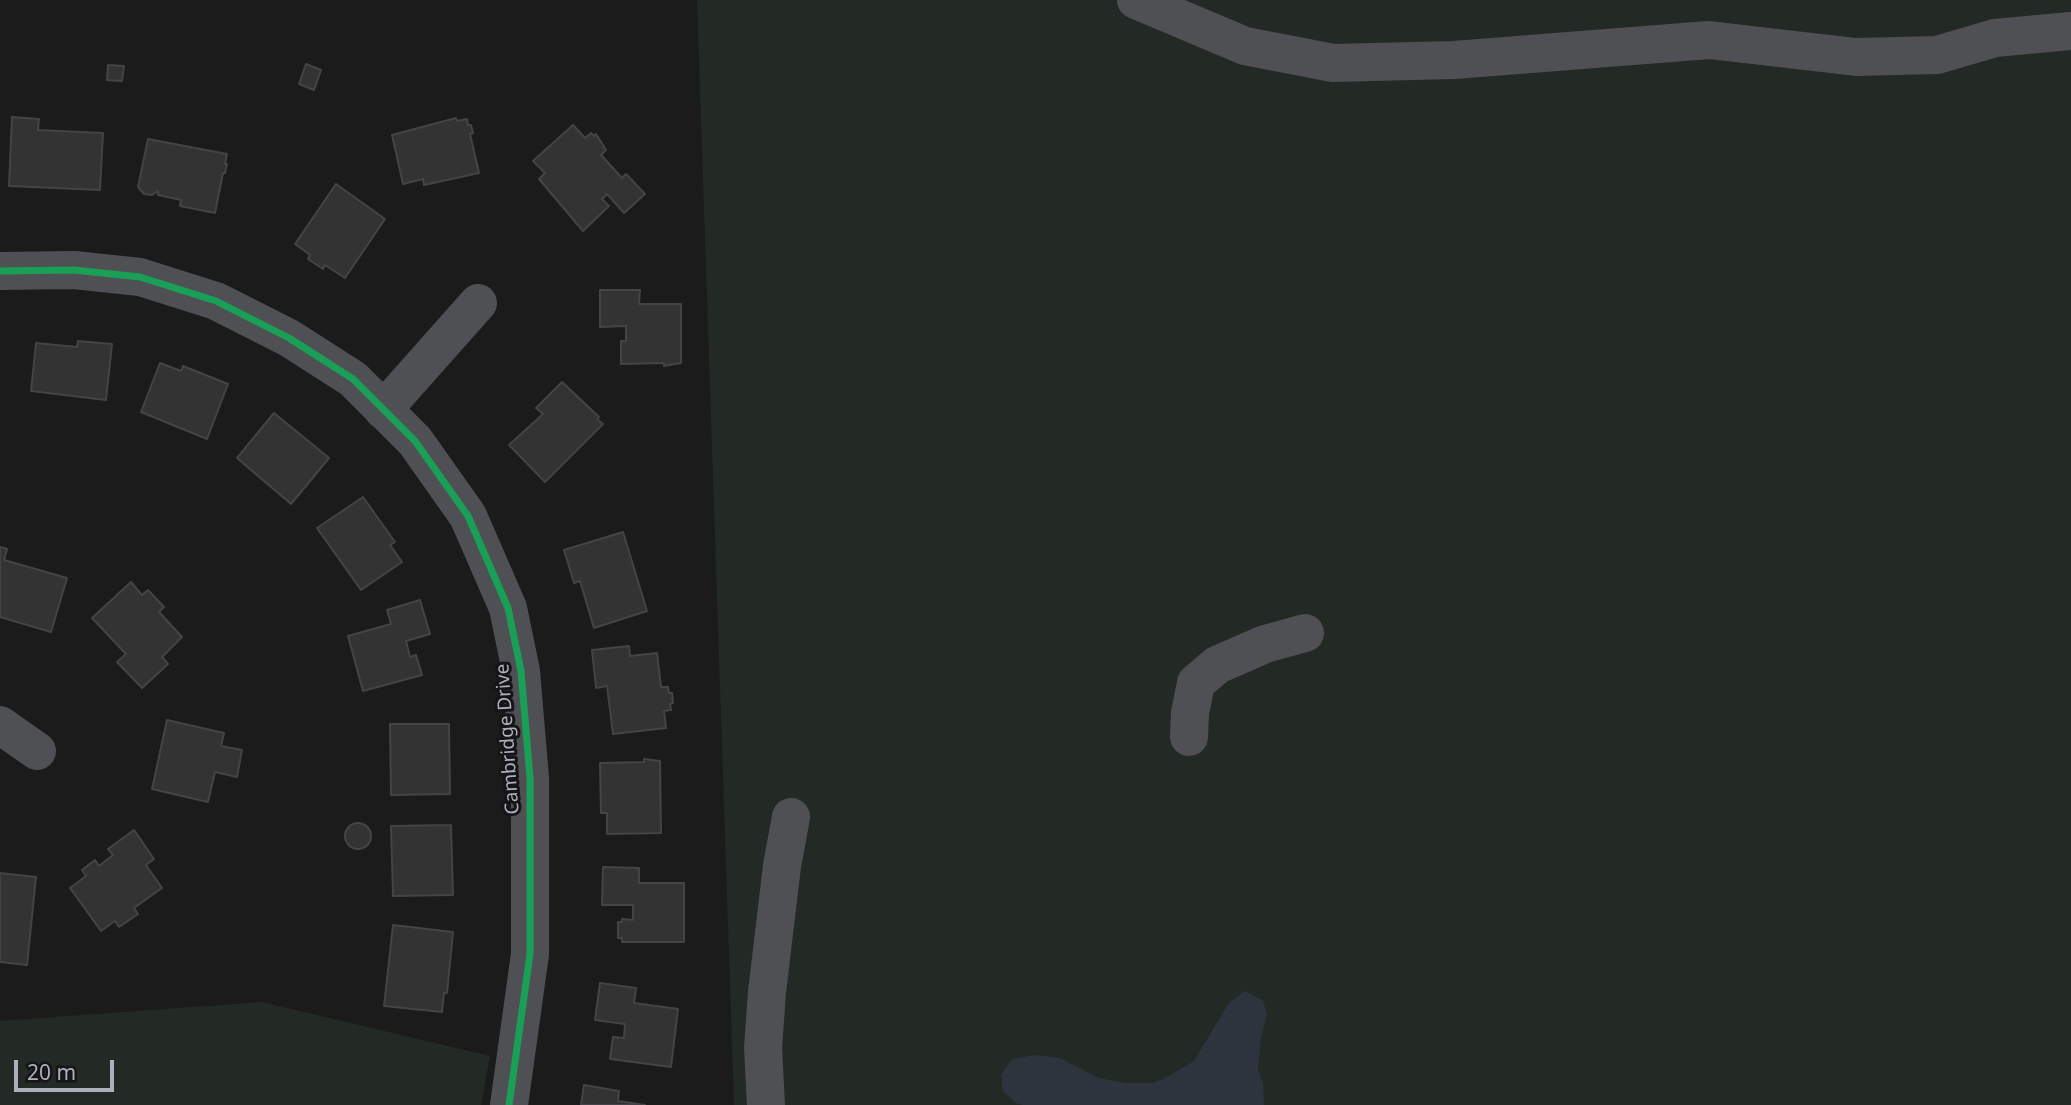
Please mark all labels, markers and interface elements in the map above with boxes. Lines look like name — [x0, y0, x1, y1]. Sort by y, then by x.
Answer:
street label: Cambridge Drive — [491, 663, 525, 815]
scale bar — [18, 1046, 117, 1090]
text: 20 m — [27, 1058, 76, 1086]

